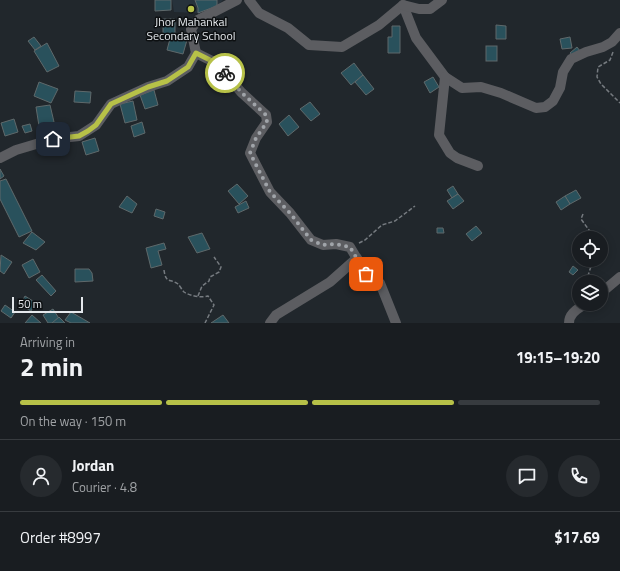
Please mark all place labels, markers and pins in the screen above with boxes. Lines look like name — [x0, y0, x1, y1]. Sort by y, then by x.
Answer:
marker: Jhor Mahankal Secondary School — [186, 4, 196, 14]
place label: Jhor Mahankal Secondary School — [146, 12, 236, 45]
pin — [36, 122, 70, 156]
pin — [349, 257, 383, 291]

